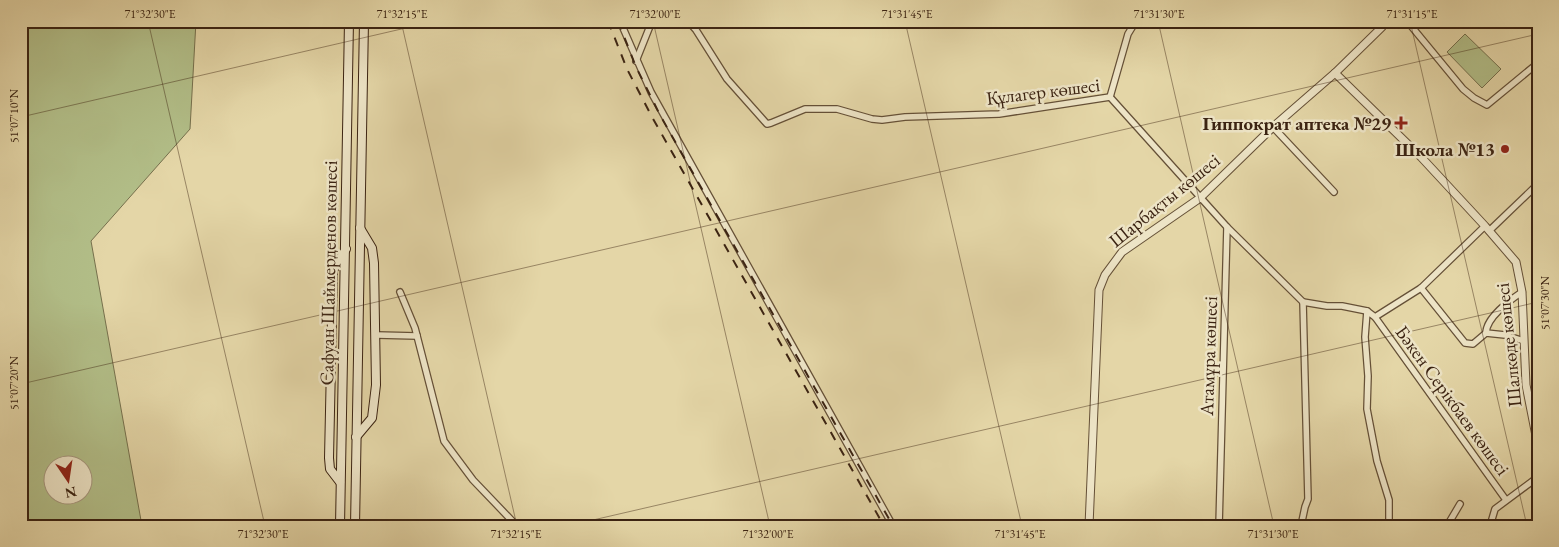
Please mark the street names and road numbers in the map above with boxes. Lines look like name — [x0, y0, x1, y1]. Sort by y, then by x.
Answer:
street label: Құлагер көшесі — [985, 72, 1102, 111]
street label: Шарбақты көшесі — [1103, 148, 1225, 253]
street label: Сафуан Шаймерденов көшесі — [314, 160, 343, 386]
street label: Шалкөде көшесі — [1490, 281, 1527, 408]
street label: Атамұра көшесі — [1194, 295, 1223, 417]
street label: Бәкен Серікбаев көшесі — [1390, 320, 1516, 480]

